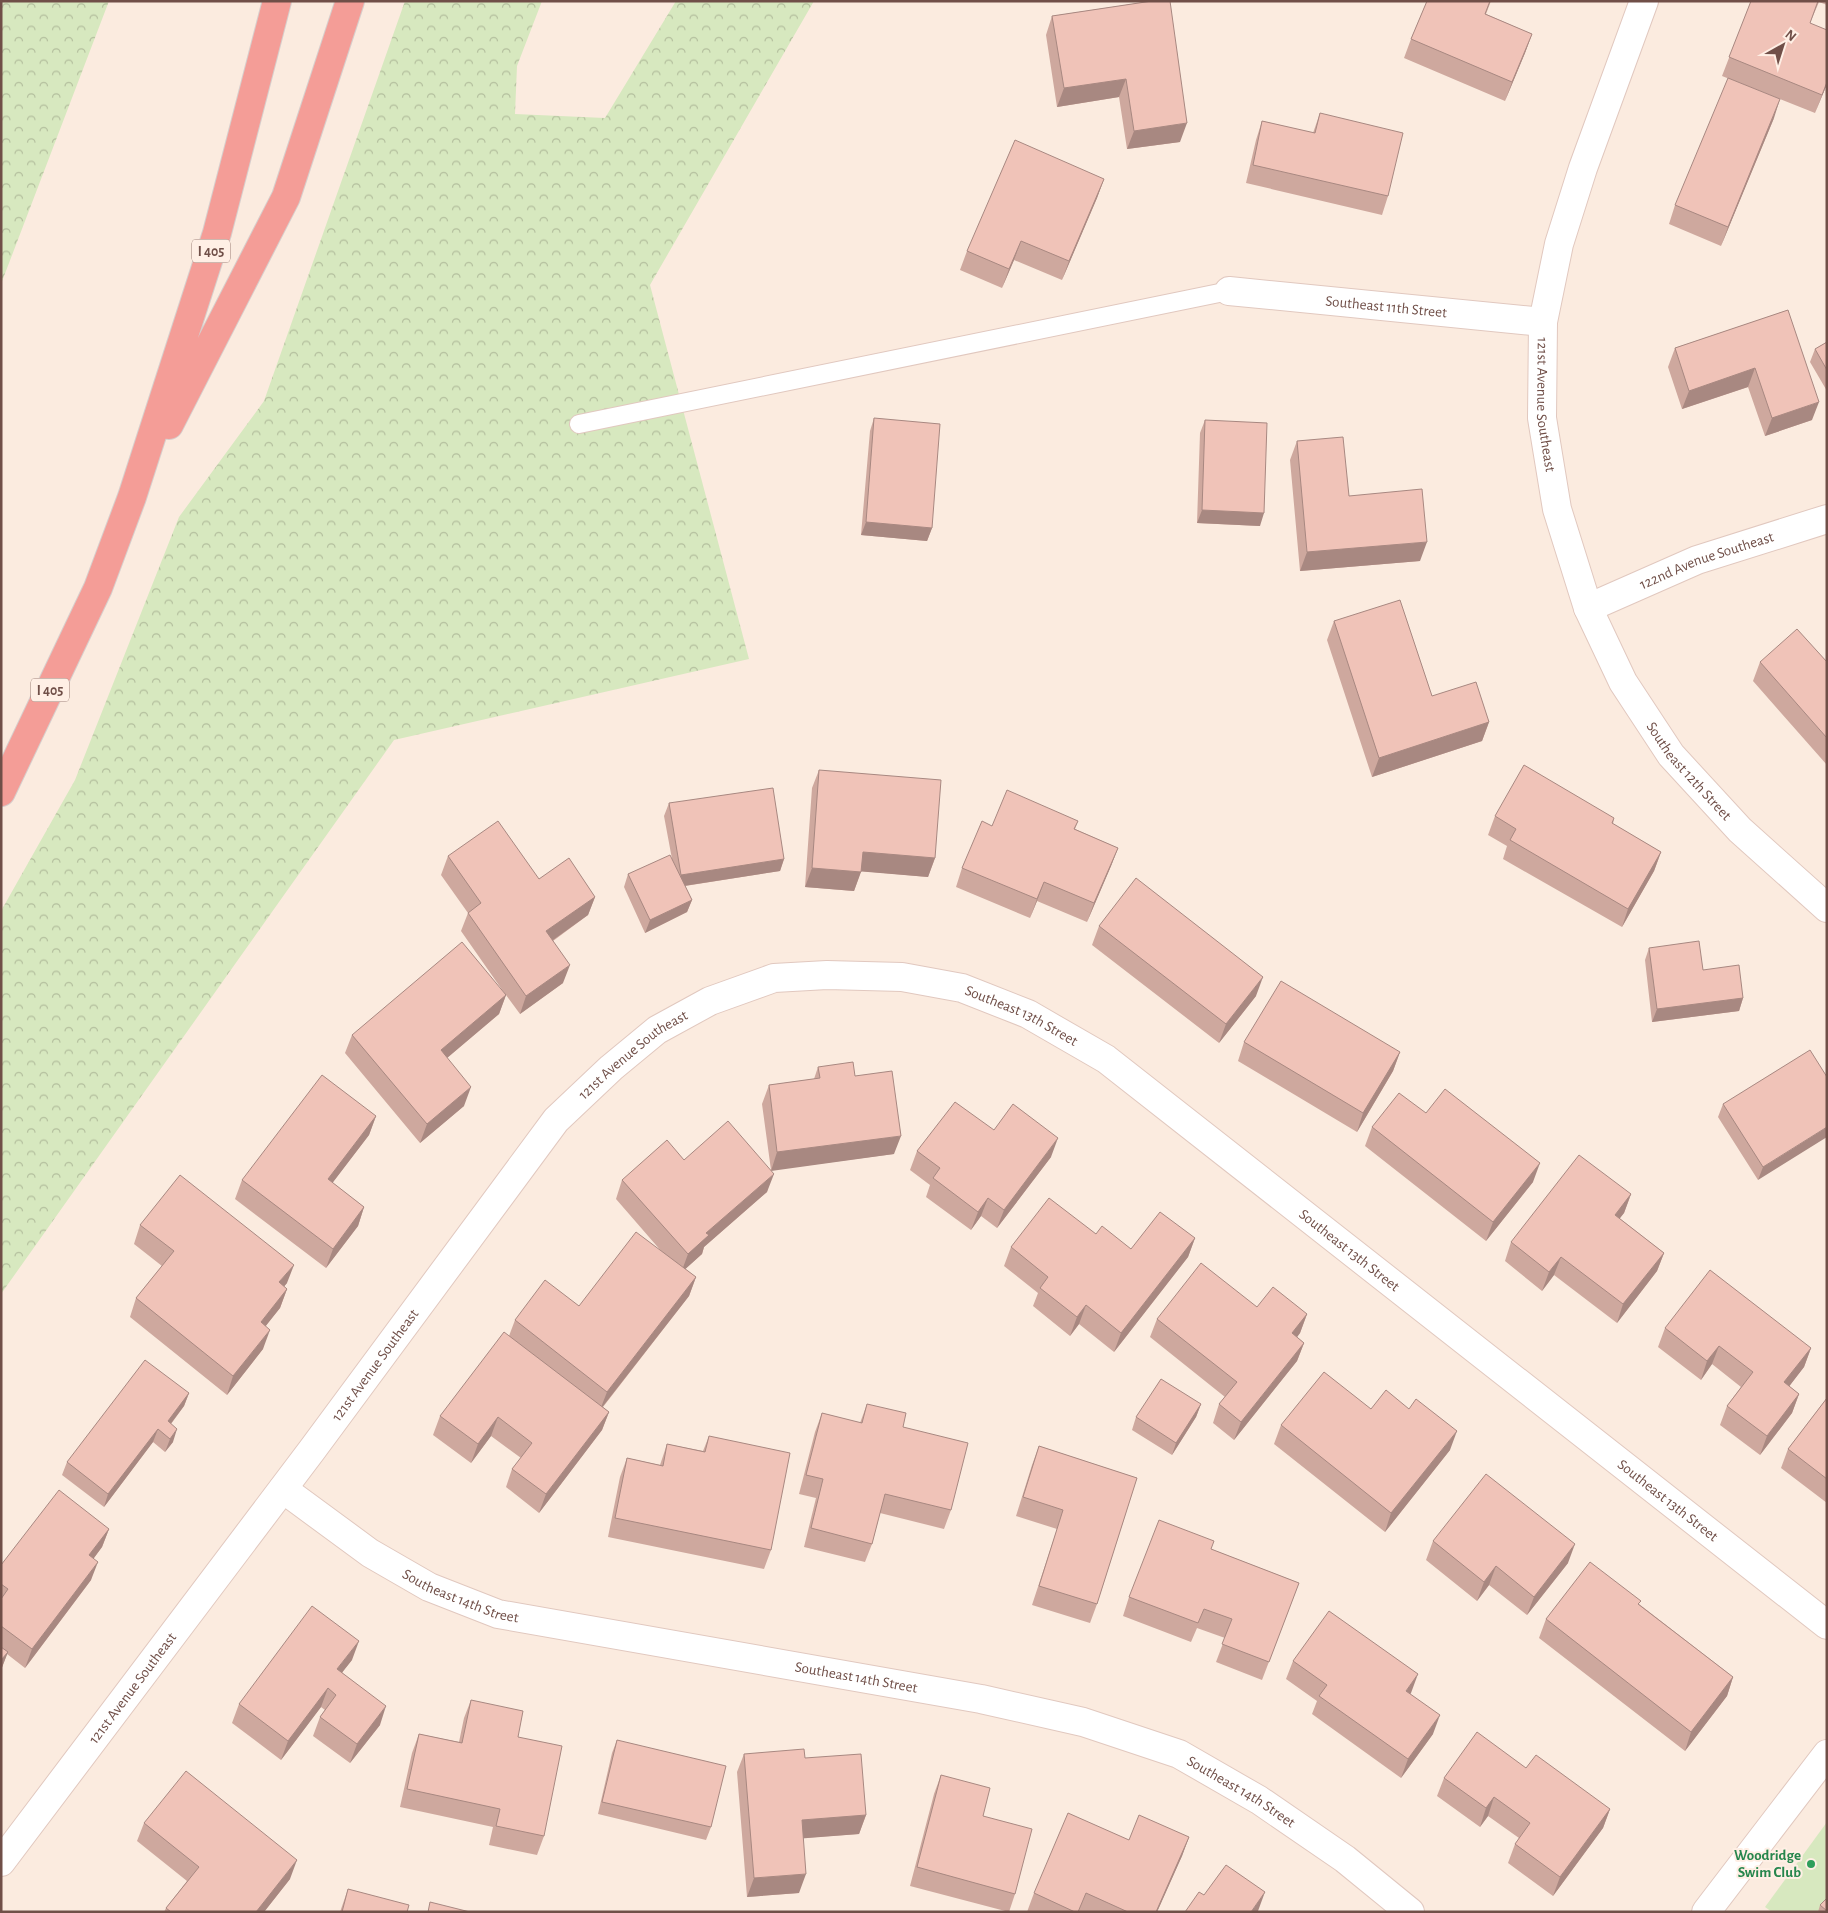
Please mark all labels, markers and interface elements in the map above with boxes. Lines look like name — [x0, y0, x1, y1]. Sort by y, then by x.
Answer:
north arrow — [1758, 20, 1808, 70]
text: N — [1782, 27, 1799, 44]
road number: I 405 — [192, 240, 230, 262]
street label: Southeast 11th Street — [1325, 294, 1448, 320]
street label: 121st Avenue Southeast — [1534, 337, 1558, 473]
street label: 122nd Avenue Southeast — [1637, 529, 1776, 592]
road number: I 405 — [31, 678, 69, 702]
street label: Southeast 12th Street — [1643, 719, 1734, 823]
street label: Southeast 13th Street — [963, 983, 1080, 1049]
street label: 121st Avenue Southeast — [576, 1008, 690, 1102]
street label: Southeast 13th Street — [1296, 1207, 1402, 1294]
street label: 121st Avenue Southeast — [329, 1306, 422, 1424]
street label: Southeast 13th Street — [1615, 1457, 1721, 1545]
street label: Southeast 14th Street — [400, 1566, 520, 1626]
street label: 121st Avenue Southeast — [86, 1630, 179, 1747]
street label: Southeast 14th Street — [794, 1659, 919, 1696]
street label: Southeast 14th Street — [1184, 1753, 1298, 1831]
place label: Woodridge Swim Club — [1734, 1848, 1801, 1880]
marker: Woodridge Swim Club — [1805, 1858, 1817, 1870]

